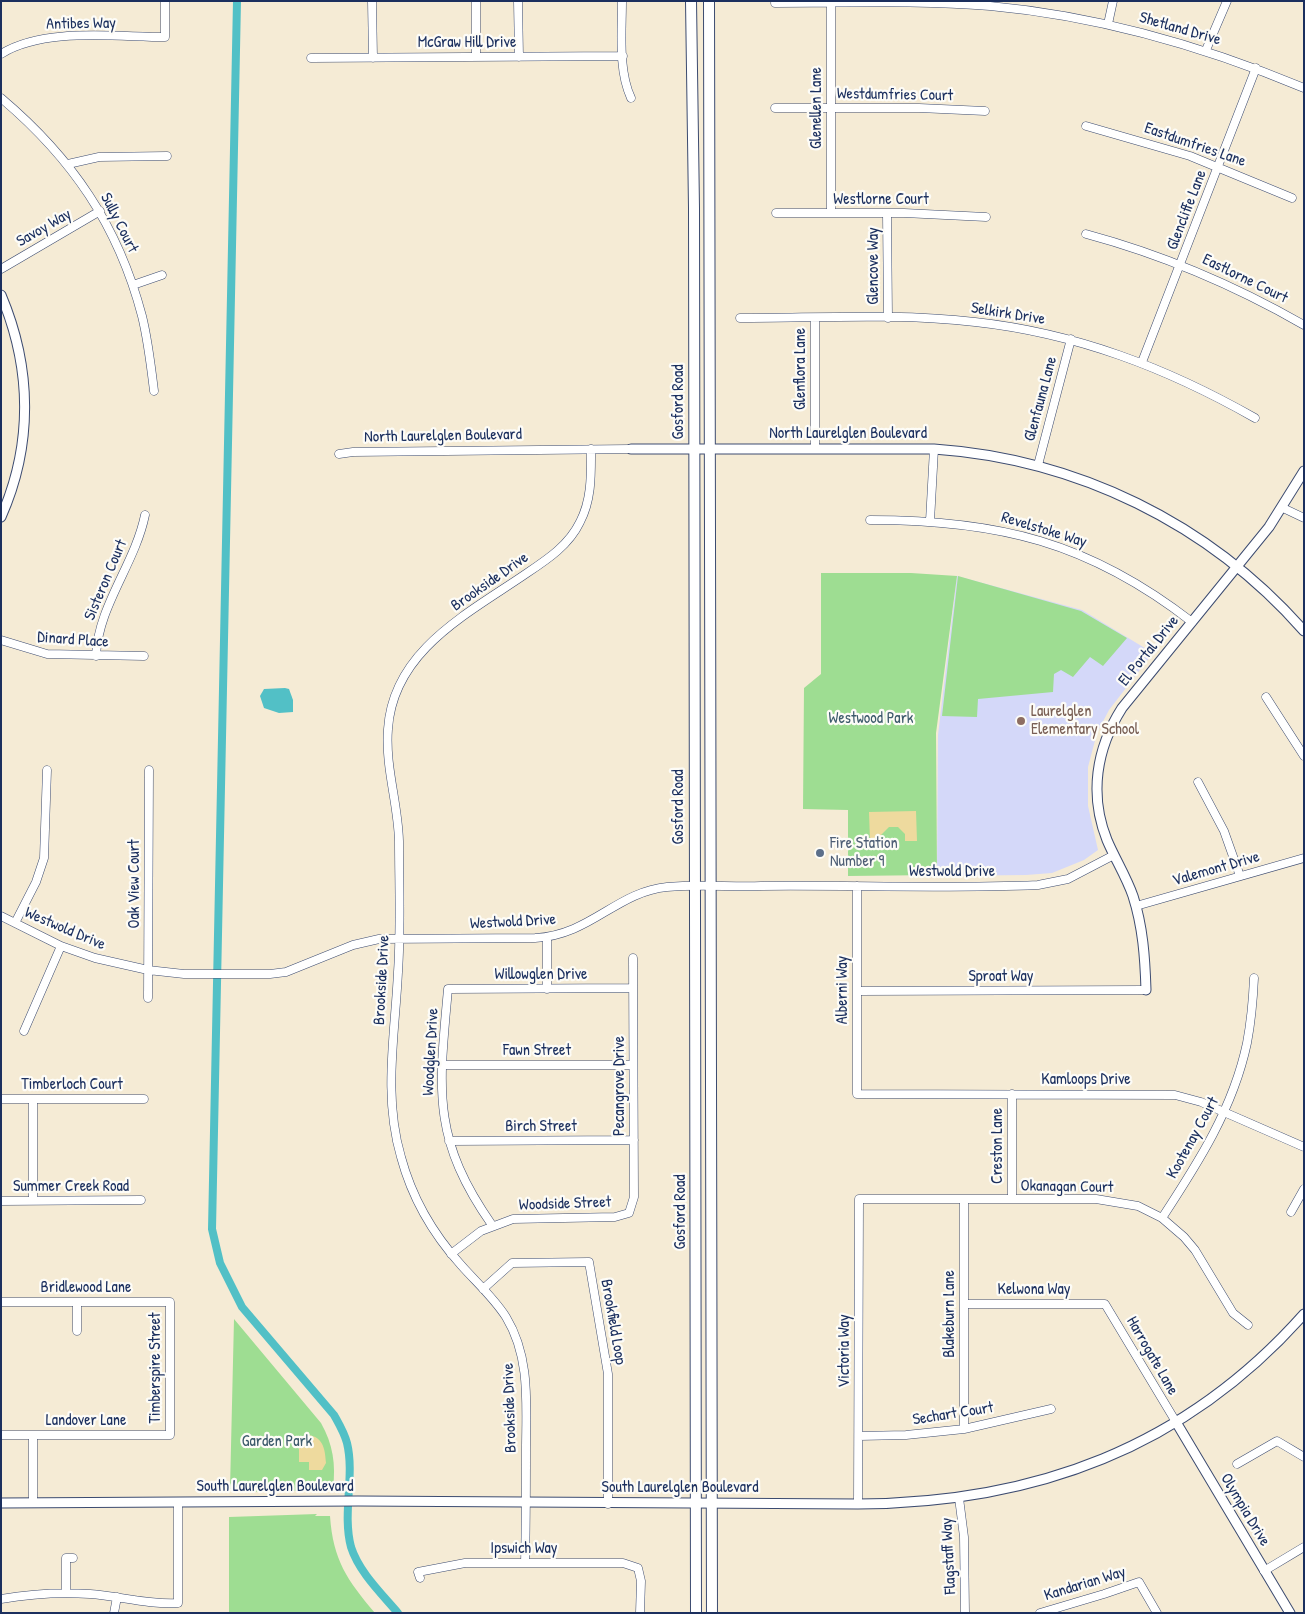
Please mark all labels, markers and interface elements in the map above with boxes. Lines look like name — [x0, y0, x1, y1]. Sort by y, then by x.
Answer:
street label: Shetland Drive — [1137, 8, 1223, 50]
street label: Antibes Way — [46, 14, 116, 34]
street label: McGraw Hill Drive — [418, 33, 516, 53]
street label: Glenellen Lane — [807, 67, 827, 149]
street label: Westdumfries Court — [837, 84, 953, 106]
street label: Eastdumfries Lane — [1142, 119, 1248, 171]
street label: Glencliffe Lane — [1163, 167, 1211, 253]
street label: Sully Court — [96, 190, 142, 256]
street label: Westlorne Court — [833, 190, 929, 210]
street label: Savoy Way — [13, 205, 75, 251]
street label: Glencove Way — [864, 227, 884, 305]
street label: Eastlorne Court — [1199, 250, 1291, 308]
street label: Selkirk Drive — [970, 299, 1046, 329]
street label: Glenflora Lane — [791, 328, 811, 410]
street label: Glenfauna Lane — [1020, 355, 1062, 443]
street label: Gosford Road — [669, 365, 689, 439]
street label: North Laurelglen Boulevard — [769, 424, 927, 444]
street label: North Laurelglen Boulevard — [364, 425, 522, 447]
street label: Revelstoke Way — [999, 508, 1089, 552]
street label: Sisteron Court — [80, 537, 132, 623]
street label: Brookside Drive — [448, 548, 532, 616]
street label: El Portal Drive — [1115, 612, 1183, 690]
street label: Dinard Place — [37, 628, 109, 652]
place label: Laurelglen Elementary School — [1031, 702, 1139, 740]
park label: Westwood Park — [829, 709, 913, 729]
marker: Laurelglen Elementary School — [1015, 715, 1027, 727]
street label: Gosford Road — [669, 770, 689, 844]
place label: Fire Station Number 9 — [830, 834, 898, 872]
street label: Oak View Court — [125, 840, 145, 928]
marker: Fire Station Number 9 — [814, 847, 826, 859]
street label: Valemont Drive — [1170, 847, 1262, 891]
street label: Westwold Drive — [909, 862, 995, 882]
street label: Westwold Drive — [22, 903, 108, 955]
street label: Westwold Drive — [470, 910, 556, 934]
street label: Brookside Drive — [370, 935, 394, 1025]
street label: Alberni Way — [833, 956, 853, 1024]
street label: Willowglen Drive — [495, 965, 587, 985]
street label: Sproat Way — [968, 967, 1034, 987]
street label: Woodglen Drive — [419, 1008, 443, 1096]
street label: Pecangrove Drive — [610, 1036, 630, 1136]
street label: Fawn Street — [503, 1041, 571, 1061]
street label: Kamloops Drive — [1041, 1070, 1131, 1090]
street label: Timberloch Court — [21, 1075, 123, 1095]
street label: Kootenay Court — [1163, 1094, 1223, 1182]
street label: Creston Lane — [988, 1108, 1008, 1184]
street label: Birch Street — [505, 1117, 577, 1137]
street label: Gosford Road — [671, 1175, 691, 1249]
street label: Summer Creek Road — [13, 1177, 129, 1197]
street label: Okanagan Court — [1020, 1177, 1114, 1197]
street label: Woodside Street — [519, 1193, 611, 1215]
street label: Blakeburn Lane — [940, 1270, 960, 1358]
street label: Bridlewood Lane — [41, 1278, 131, 1298]
street label: Brookfield Loop — [596, 1278, 630, 1366]
street label: Kelwona Way — [998, 1280, 1070, 1300]
street label: Timberspire Street — [146, 1312, 166, 1424]
street label: Harrogate Lane — [1122, 1313, 1182, 1399]
street label: Victoria Way — [835, 1314, 855, 1388]
street label: Brookside Drive — [499, 1363, 521, 1453]
street label: Sechart Court — [911, 1398, 995, 1430]
street label: Landover Lane — [46, 1411, 126, 1431]
park label: Garden Park — [242, 1432, 312, 1452]
street label: Olympia Drive — [1216, 1470, 1274, 1550]
street label: South Laurelglen Boulevard — [197, 1477, 353, 1497]
street label: South Laurelglen Boulevard — [602, 1478, 758, 1498]
street label: Flagstaff Way — [937, 1517, 961, 1595]
street label: Ipswich Way — [490, 1539, 558, 1559]
street label: Kandarian Way — [1042, 1563, 1128, 1605]

